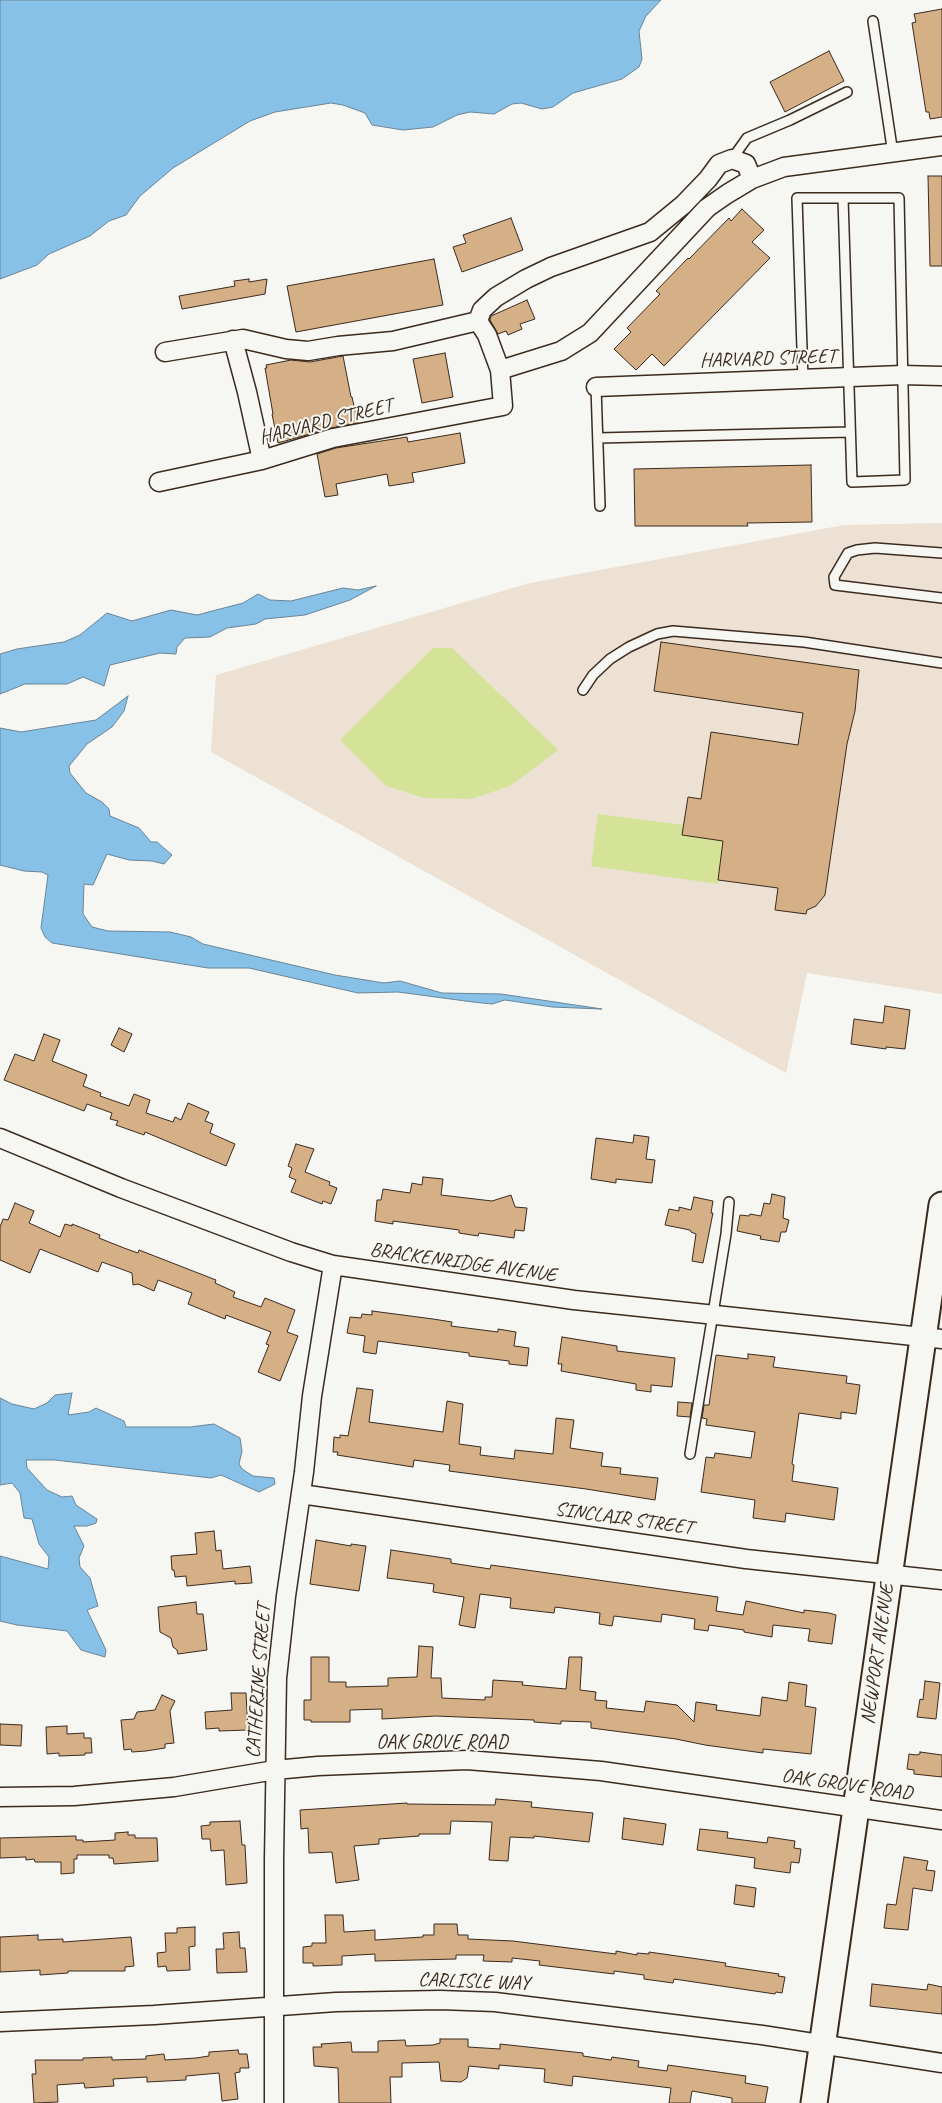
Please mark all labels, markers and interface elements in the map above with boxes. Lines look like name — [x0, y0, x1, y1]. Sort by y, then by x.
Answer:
street label: HARVARD STREET — [699, 345, 837, 373]
street label: HARVARD STREET — [257, 394, 395, 450]
street label: BRACKENRIDGE AVENUE — [368, 1238, 558, 1288]
street label: SINCLAIR STREET — [553, 1497, 695, 1541]
street label: NEWPORT AVENUE — [856, 1582, 900, 1726]
street label: CATHERINE STREET — [242, 1603, 276, 1759]
street label: OAK GROVE ROAD — [376, 1731, 508, 1755]
street label: OAK GROVE ROAD — [780, 1764, 914, 1806]
street label: CARLISLE WAY — [418, 1968, 530, 1996]

